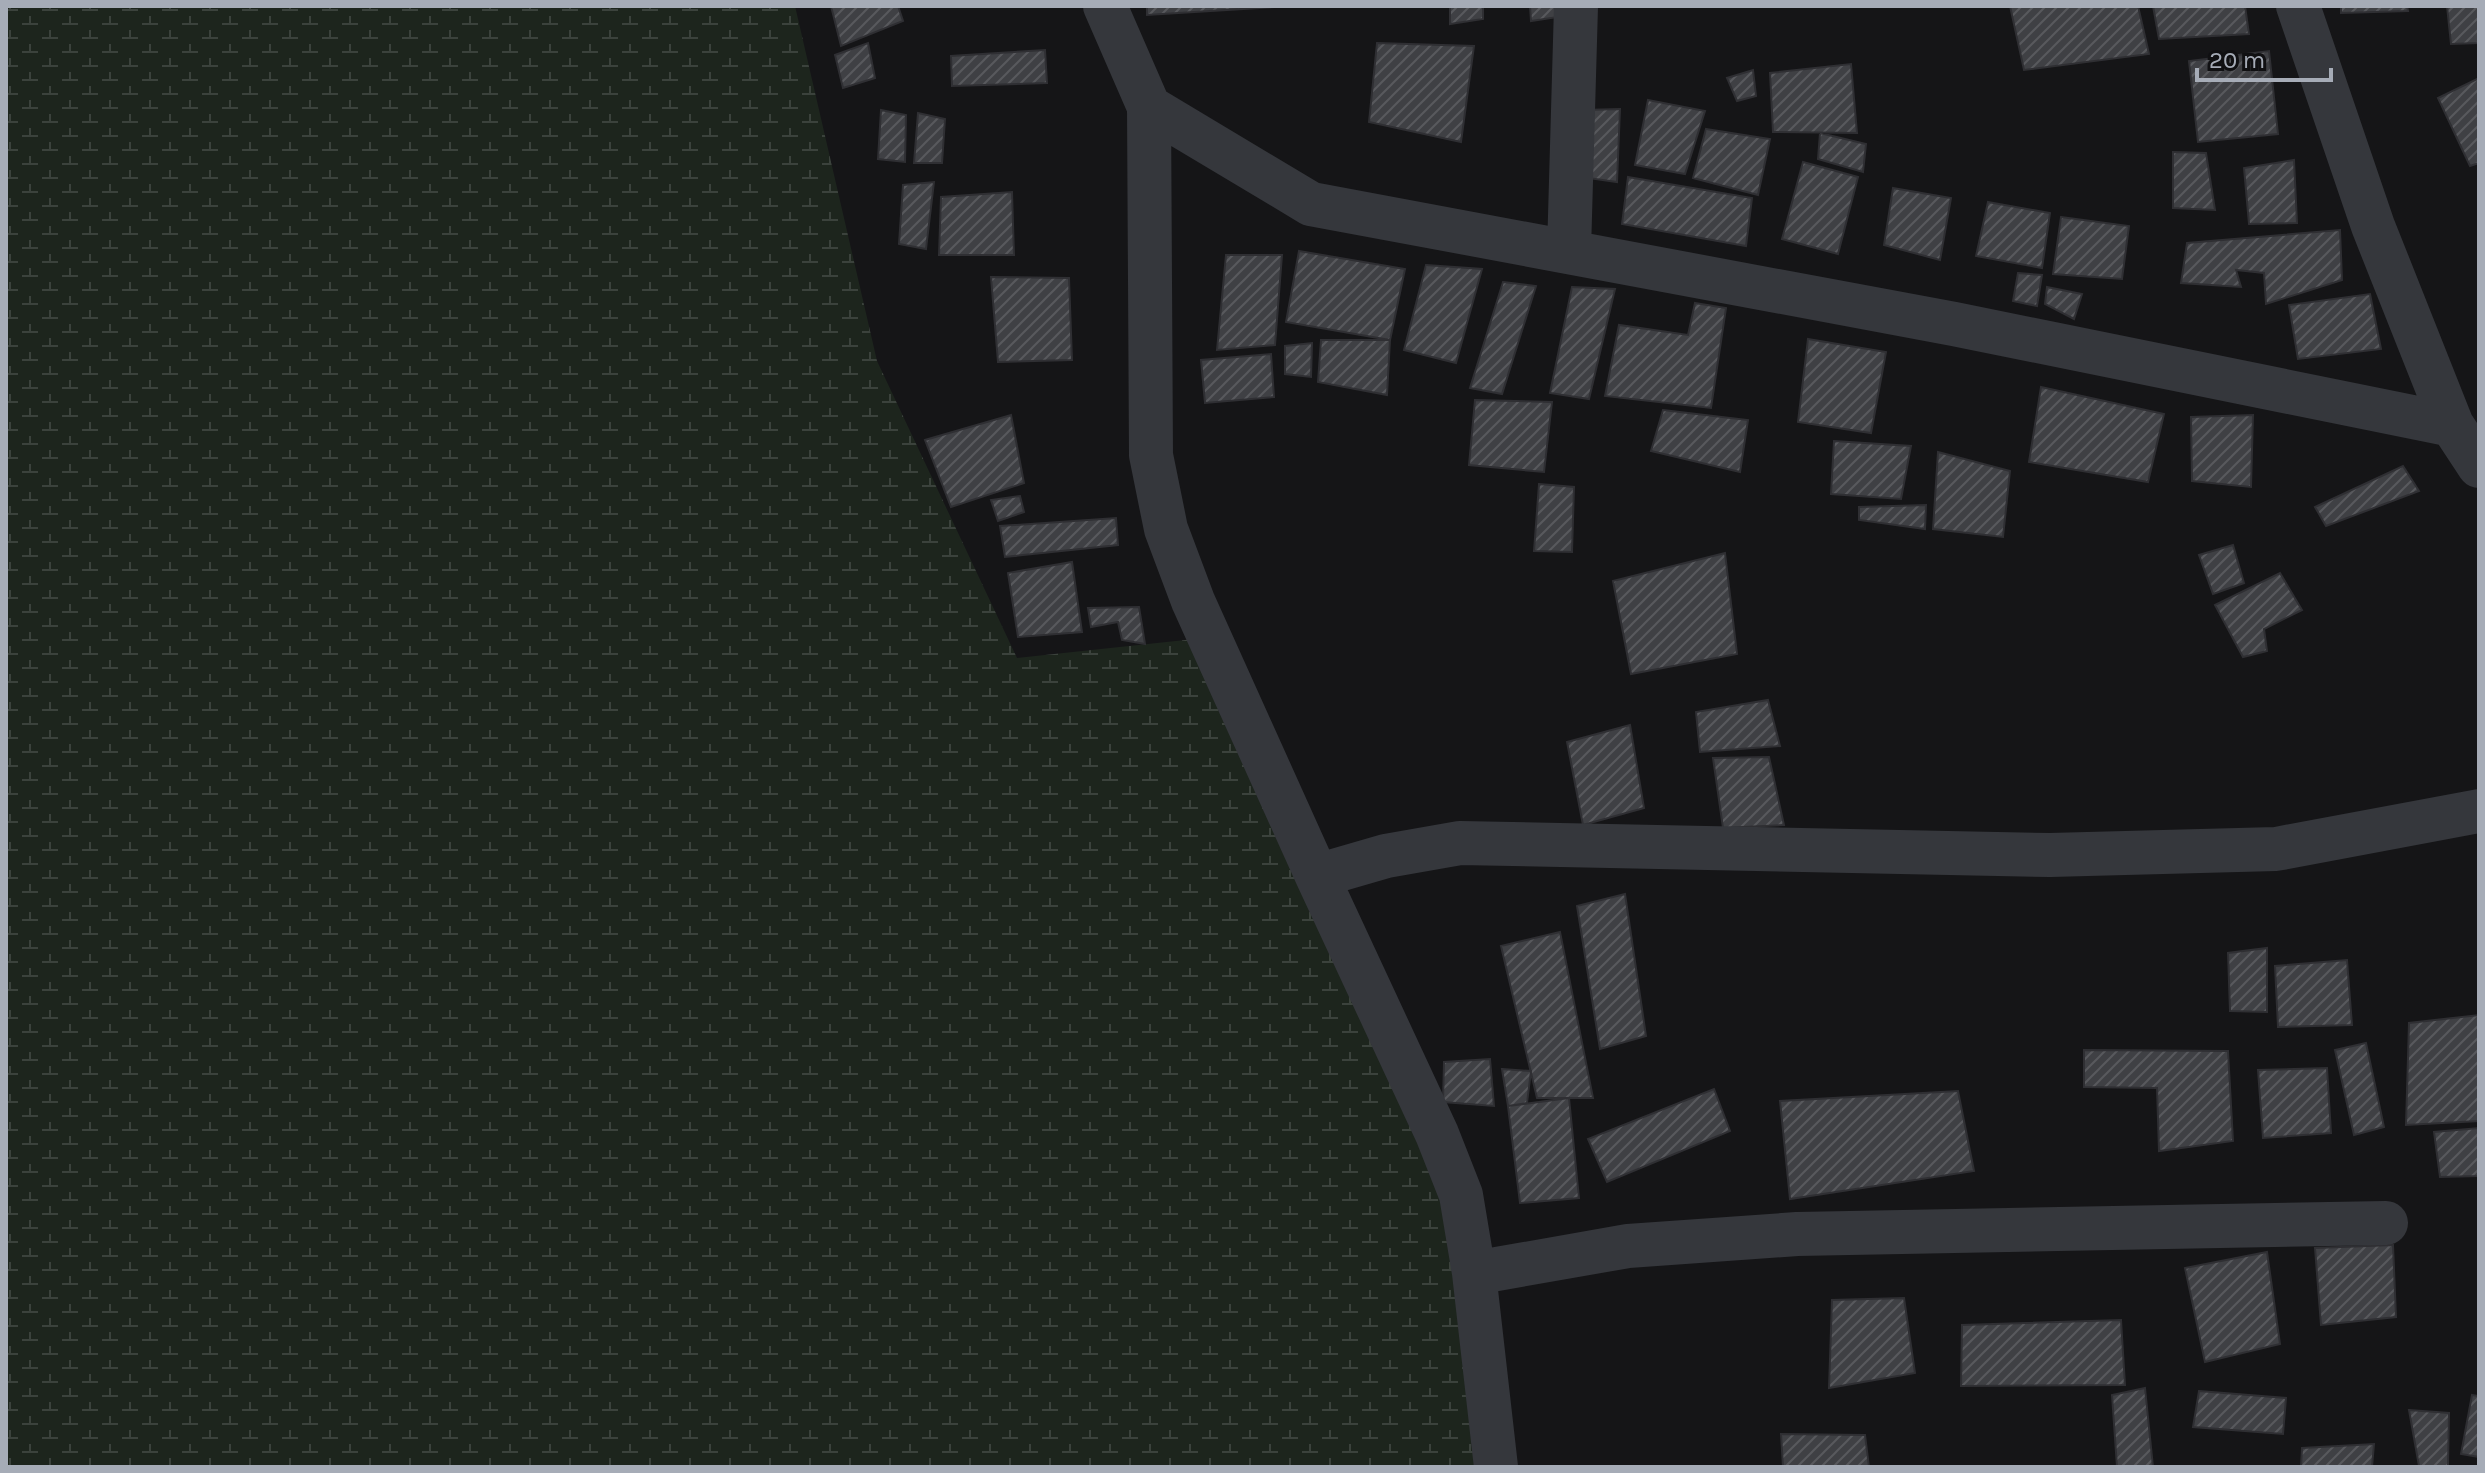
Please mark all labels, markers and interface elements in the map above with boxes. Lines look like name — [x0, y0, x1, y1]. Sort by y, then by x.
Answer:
scale bar — [2197, 32, 2331, 82]
text: 20 m — [2209, 46, 2265, 74]

